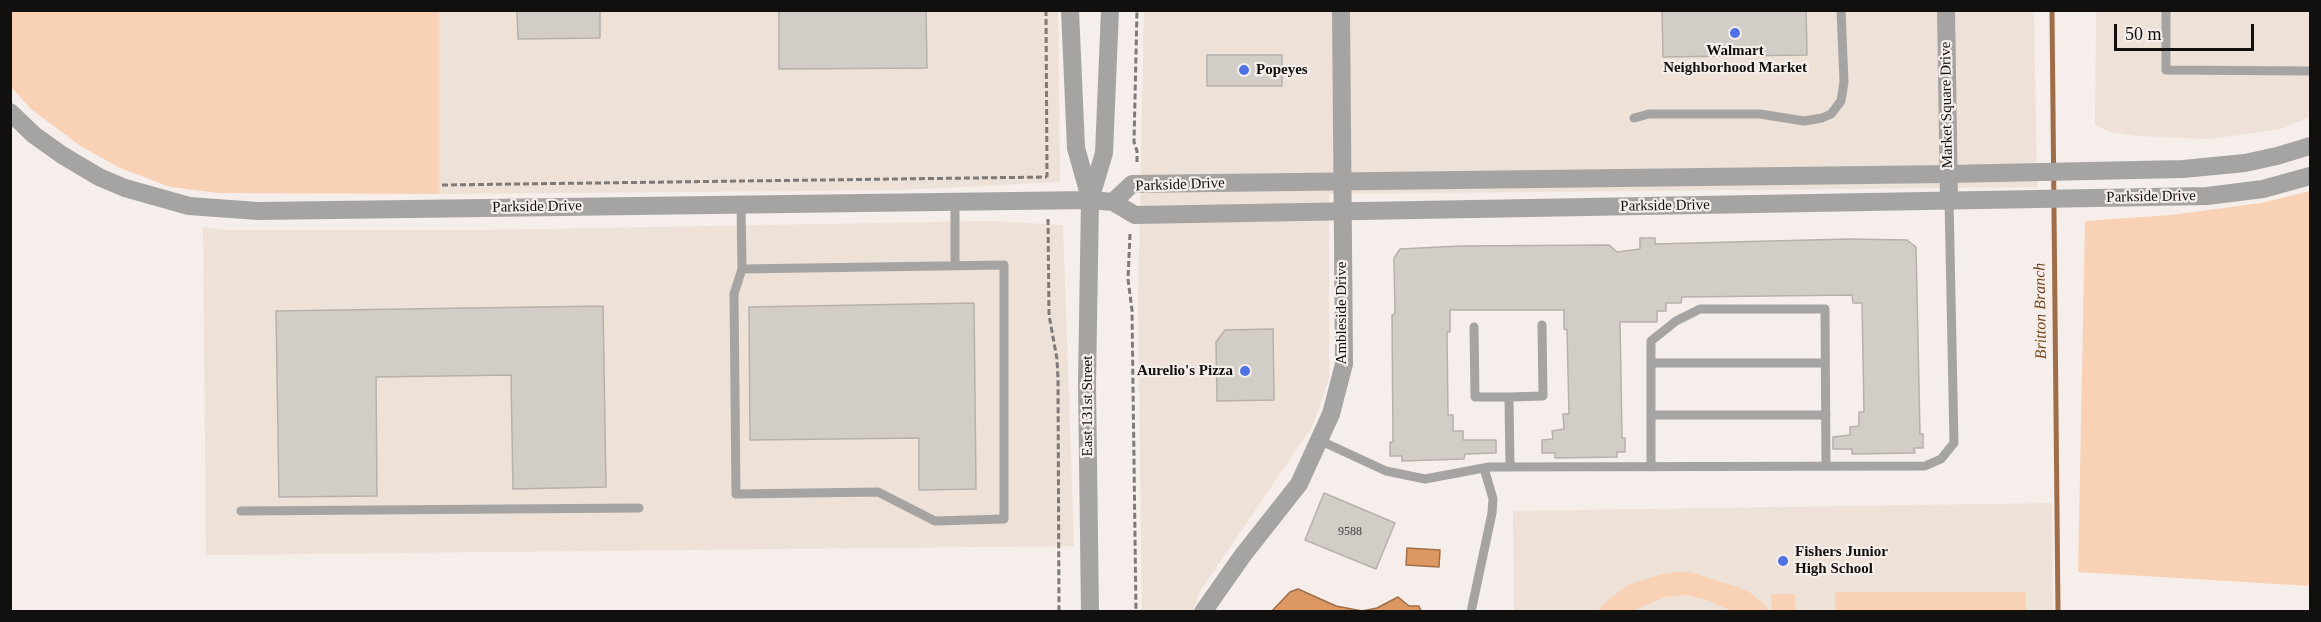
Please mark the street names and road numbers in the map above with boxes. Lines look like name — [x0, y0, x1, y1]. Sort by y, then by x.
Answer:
street label: Market Square Drive — [1937, 42, 1957, 168]
street label: Parkside Drive — [1135, 174, 1225, 196]
street label: Parkside Drive — [2106, 187, 2196, 207]
street label: Parkside Drive — [1620, 196, 1710, 216]
street label: Parkside Drive — [492, 197, 582, 217]
street label: Ambleside Drive — [1333, 262, 1351, 364]
street label: East 131st Street — [1079, 356, 1097, 456]

